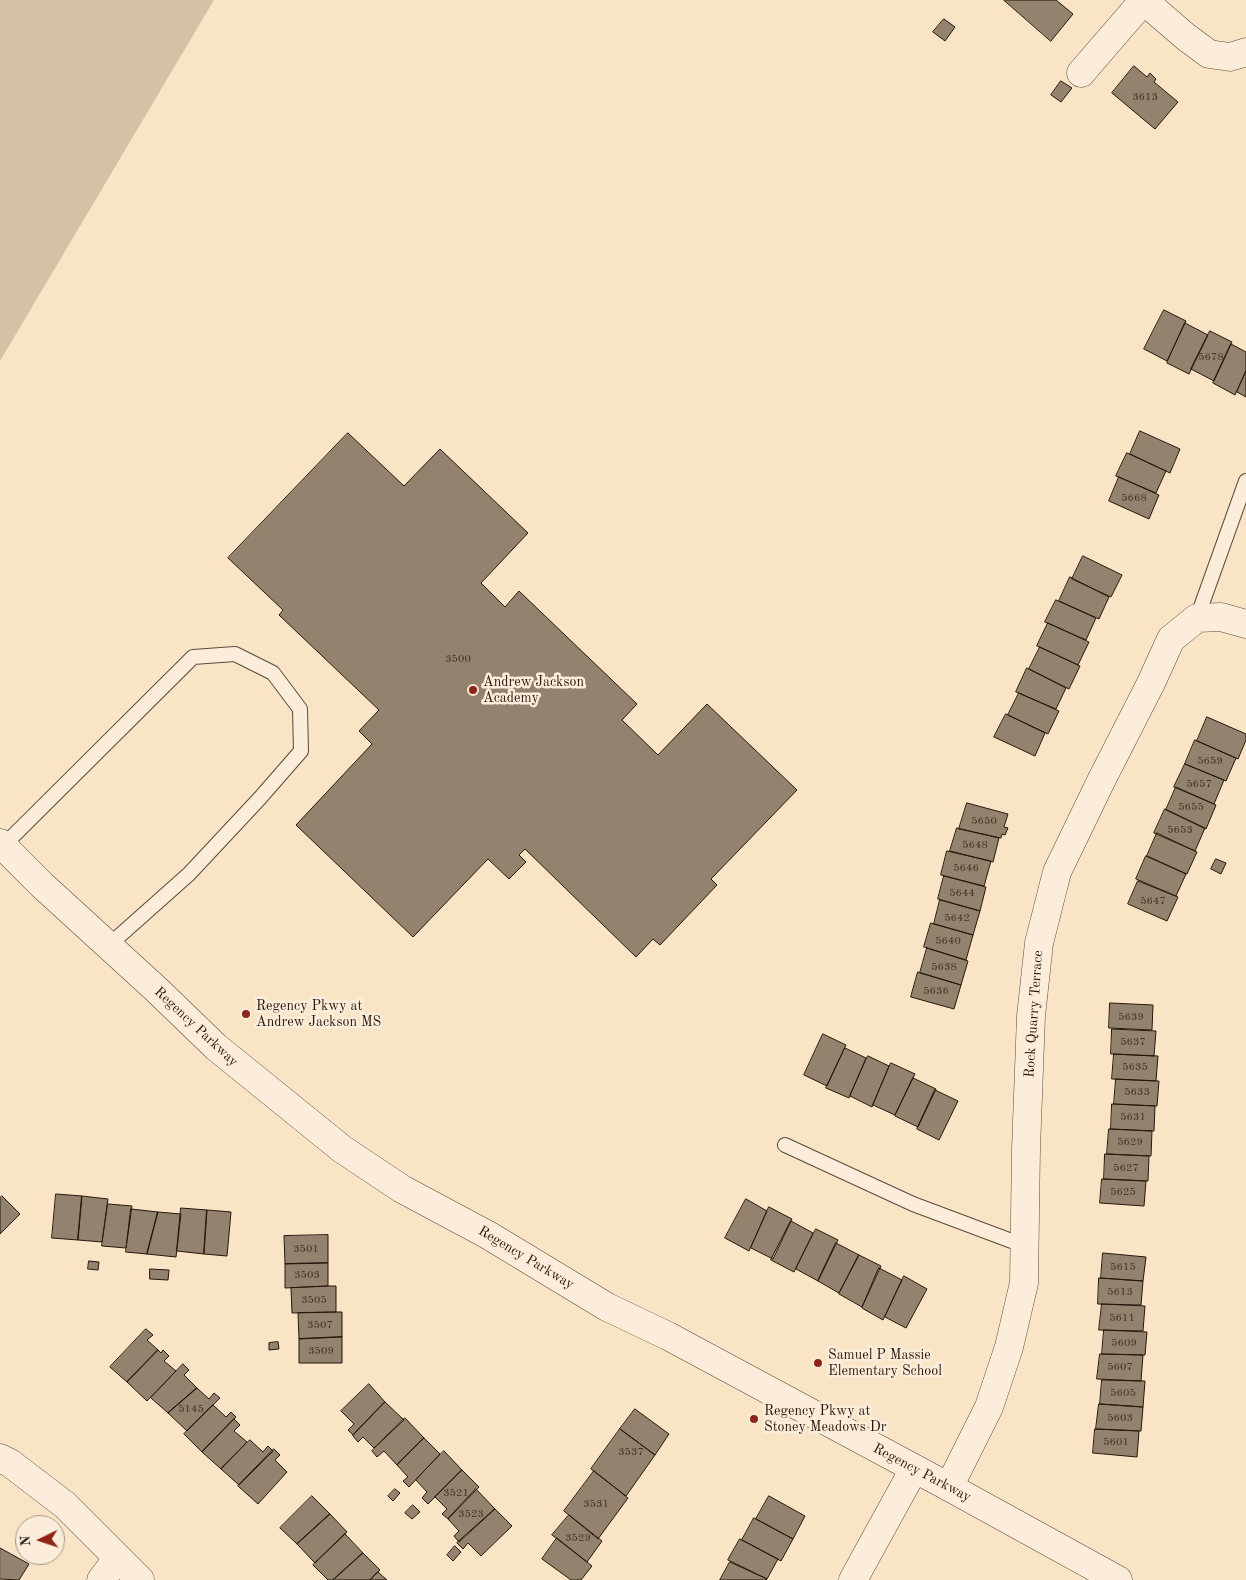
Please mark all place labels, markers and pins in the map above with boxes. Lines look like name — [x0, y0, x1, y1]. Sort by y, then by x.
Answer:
place label: Andrew Jackson Academy — [483, 674, 584, 706]
marker: Andrew Jackson Academy — [467, 684, 479, 696]
place label: Regency Pkwy at Andrew Jackson MS — [256, 998, 381, 1030]
marker: Regency Pkwy at Andrew Jackson MS — [240, 1008, 252, 1020]
place label: Samuel P Massie Elementary School — [828, 1347, 942, 1380]
marker: Samuel P Massie Elementary School — [812, 1357, 824, 1369]
place label: Regency Pkwy at Stoney Meadows Dr — [764, 1403, 886, 1435]
marker: Regency Pkwy at Stoney Meadows Dr — [748, 1413, 760, 1425]

